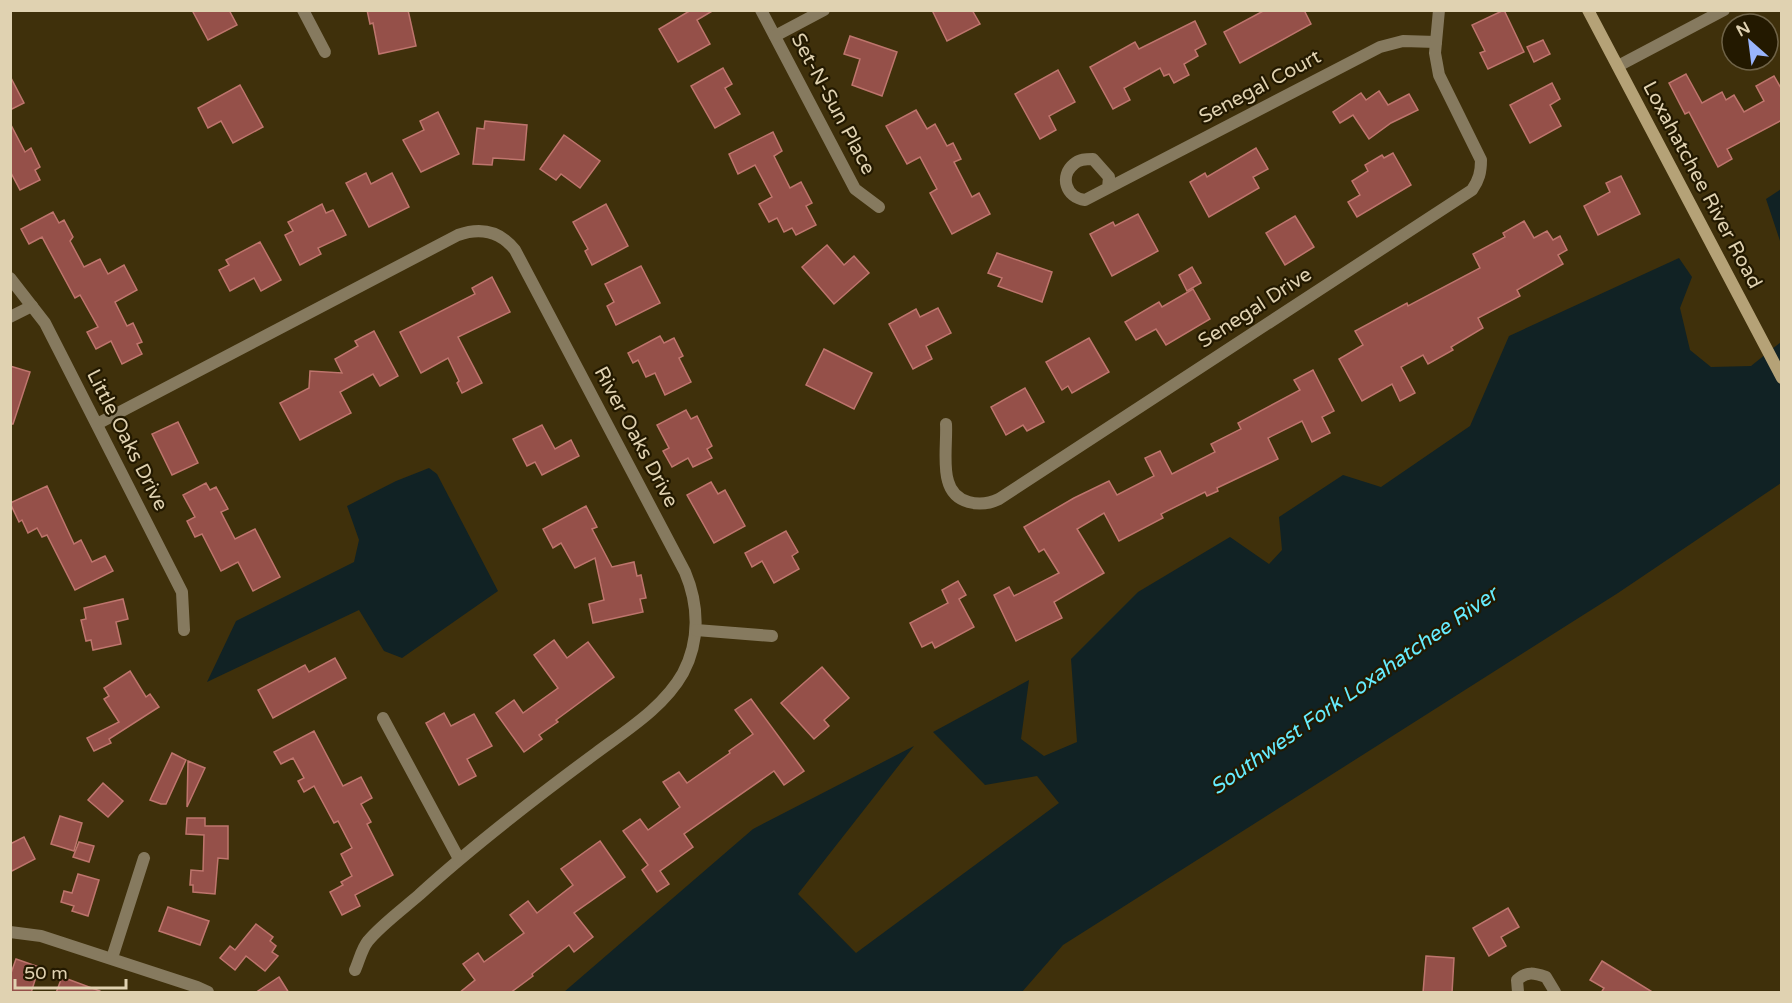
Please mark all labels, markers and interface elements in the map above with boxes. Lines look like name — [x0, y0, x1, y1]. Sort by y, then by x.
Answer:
north arrow — [1720, 12, 1780, 72]
text: N — [1733, 18, 1754, 41]
street label: Set-N-Sun Place — [786, 29, 880, 179]
street label: Senegal Court — [1195, 45, 1325, 129]
street label: Loxahatchee River Road — [1637, 77, 1767, 293]
street label: Senegal Drive — [1194, 262, 1316, 354]
street label: River Oaks Drive — [589, 362, 683, 512]
street label: Little Oaks Drive — [81, 365, 173, 515]
water label: Southwest Fork Loxahatchee River — [1206, 580, 1505, 800]
scale bar — [15, 952, 126, 990]
text: 50 m — [24, 962, 68, 984]

